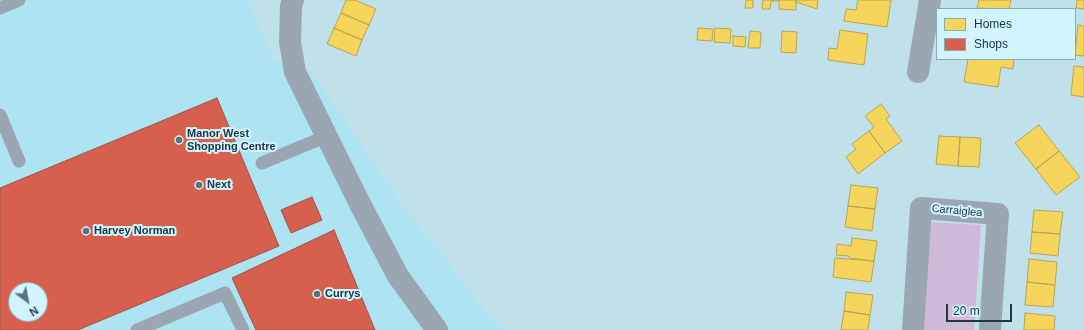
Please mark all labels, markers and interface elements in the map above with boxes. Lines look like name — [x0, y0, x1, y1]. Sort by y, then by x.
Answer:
legend — [936, 8, 1076, 60]
text: Homes — [974, 17, 1012, 31]
text: Shops — [974, 37, 1008, 51]
place label: Manor West Shopping Centre — [187, 127, 276, 153]
marker: Manor West Shopping Centre — [174, 135, 184, 145]
place label: Next — [207, 178, 231, 192]
marker: Next — [194, 180, 204, 190]
street label: Carraiglea — [931, 202, 983, 220]
place label: Harvey Norman — [94, 224, 175, 238]
marker: Harvey Norman — [81, 226, 91, 236]
north arrow — [8, 282, 48, 322]
place label: Currys — [325, 287, 360, 301]
marker: Currys — [312, 289, 322, 299]
scale bar — [948, 296, 1014, 322]
text: N — [27, 304, 40, 319]
text: 20 m — [953, 304, 980, 318]

